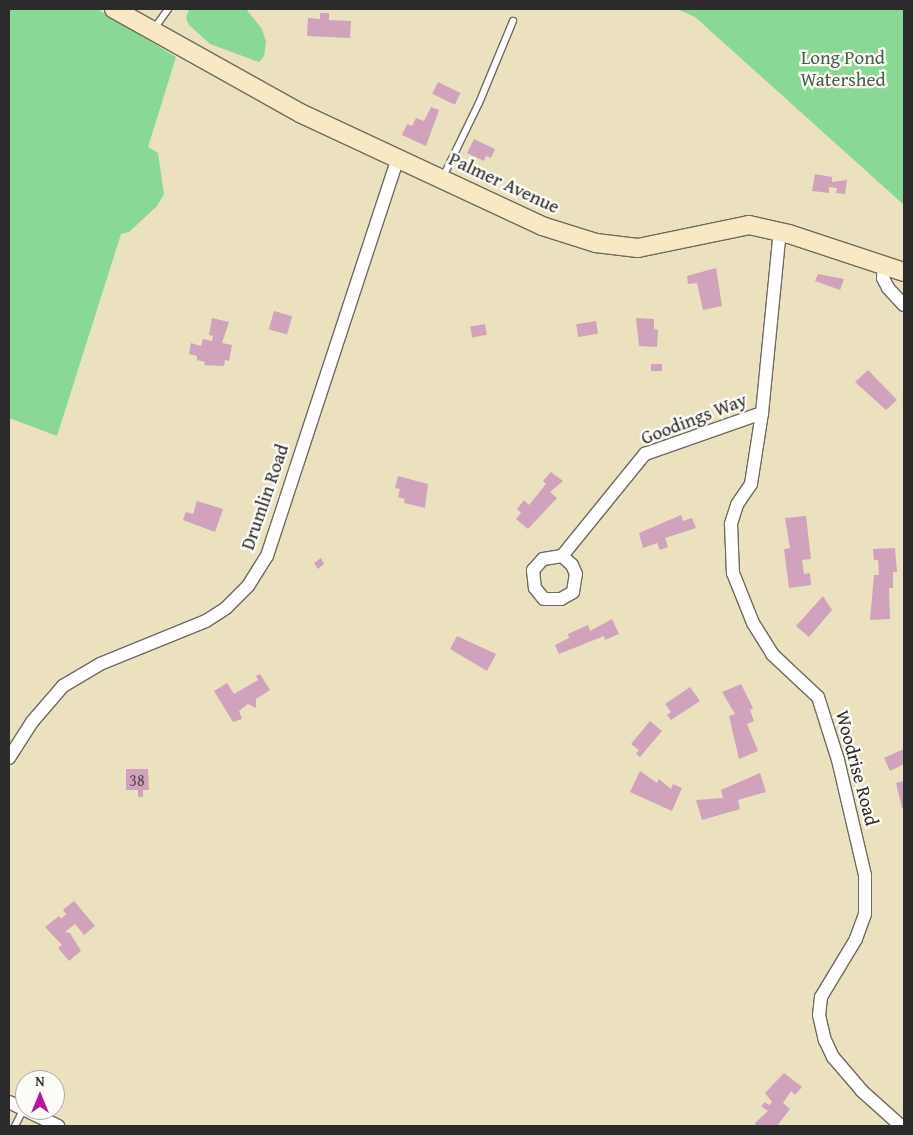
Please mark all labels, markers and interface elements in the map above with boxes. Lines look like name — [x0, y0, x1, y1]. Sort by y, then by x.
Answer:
park label: Long Pond Watershed — [800, 47, 886, 91]
street label: Palmer Avenue — [445, 147, 563, 219]
street label: Goodings Way — [638, 388, 750, 450]
street label: Drumlin Road — [236, 441, 294, 553]
street label: Woodrise Road — [831, 708, 883, 828]
house number: 38 — [129, 770, 145, 790]
north arrow — [15, 1070, 65, 1120]
text: N — [35, 1071, 45, 1091]

